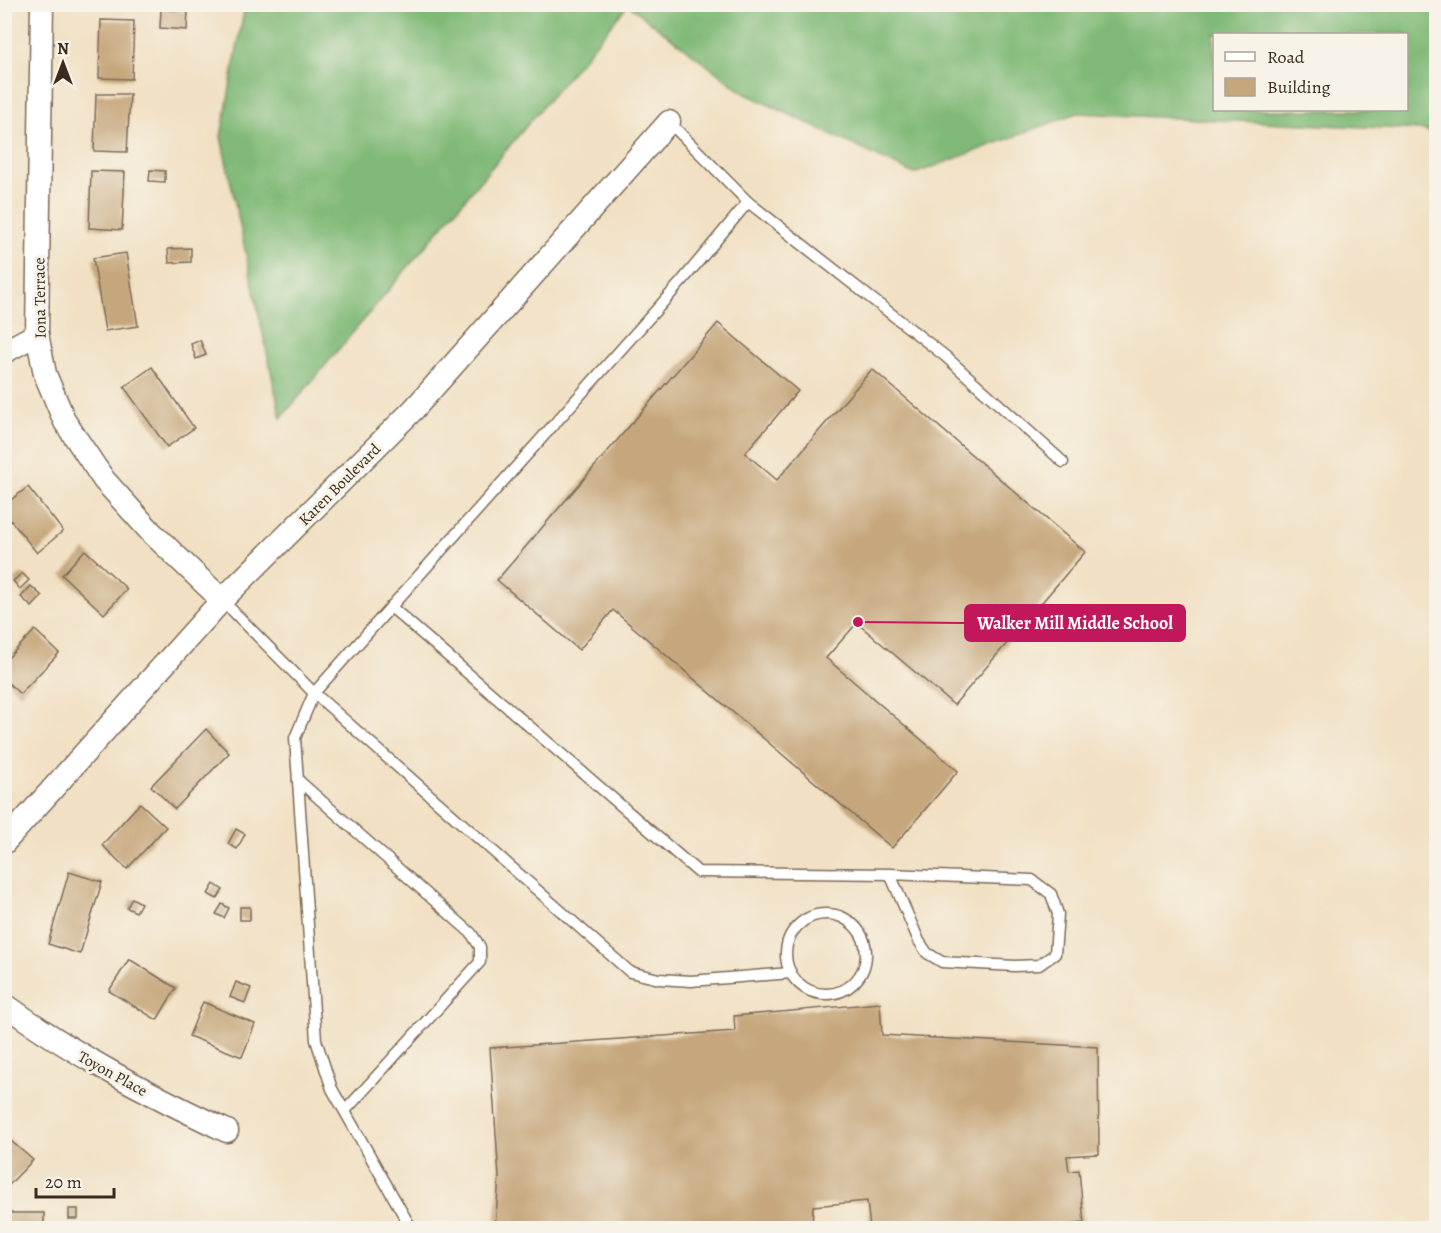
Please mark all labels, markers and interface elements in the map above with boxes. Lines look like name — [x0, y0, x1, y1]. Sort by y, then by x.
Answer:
north arrow — [33, 33, 93, 93]
legend — [1213, 33, 1408, 111]
text: N — [57, 38, 69, 60]
text: Road — [1267, 45, 1305, 69]
text: Building — [1267, 75, 1331, 99]
street label: Iona Terrace — [28, 257, 52, 339]
street label: Karen Boulevard — [294, 438, 386, 531]
callout: Walker Mill Middle School — [965, 605, 1185, 641]
text: Walker Mill Middle School — [976, 611, 1173, 635]
street label: Toyon Place — [74, 1046, 151, 1102]
scale bar — [36, 1161, 114, 1199]
text: 20 m — [45, 1170, 82, 1194]

